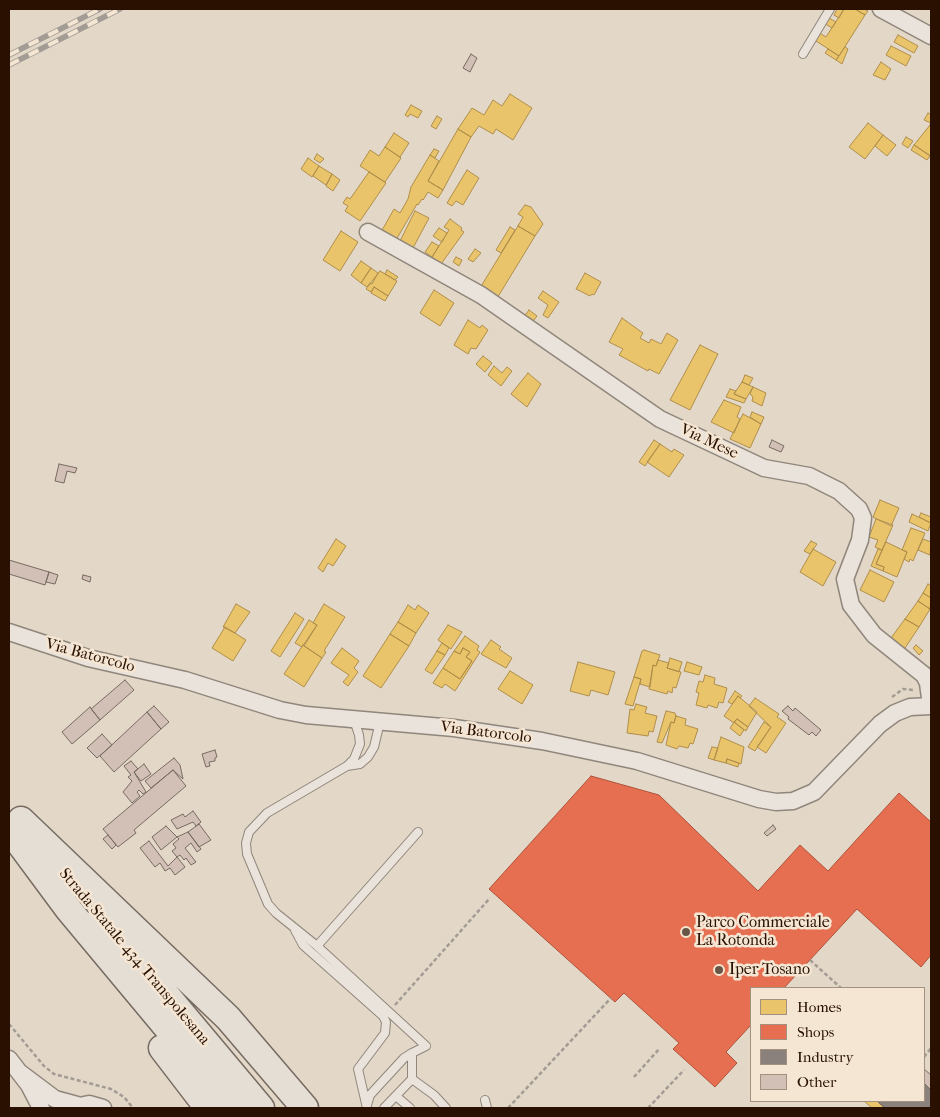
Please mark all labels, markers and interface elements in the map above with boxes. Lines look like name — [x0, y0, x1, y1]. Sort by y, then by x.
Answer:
street label: Via Mese — [677, 420, 741, 464]
street label: Via Batorcolo — [43, 635, 137, 677]
street label: Via Batorcolo — [439, 718, 533, 748]
street label: Strada Statale 434 Transpolesana — [54, 865, 214, 1049]
place label: Parco Commerciale La Rotonda — [696, 913, 830, 951]
marker: Parco Commerciale La Rotonda — [680, 926, 692, 938]
place label: Iper Tosano — [729, 960, 810, 980]
marker: Iper Tosano — [713, 964, 725, 976]
legend — [750, 987, 925, 1102]
text: Homes — [797, 998, 842, 1016]
text: Shops — [797, 1023, 834, 1041]
text: Industry — [797, 1048, 853, 1066]
text: Other — [797, 1073, 836, 1091]

